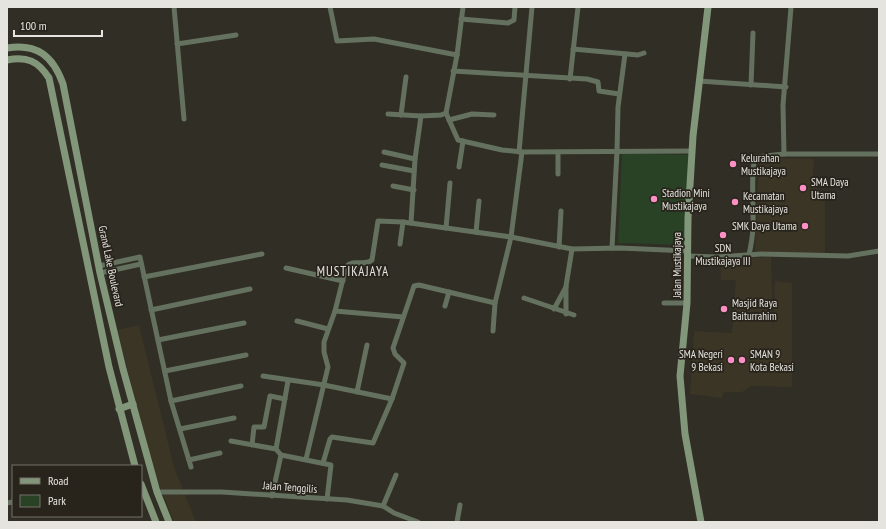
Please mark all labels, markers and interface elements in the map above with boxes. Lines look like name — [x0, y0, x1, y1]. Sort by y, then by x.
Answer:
scale bar — [14, 12, 102, 38]
text: 100 m — [20, 18, 47, 33]
place label: Kelurahan Mustikajaya — [741, 151, 786, 178]
marker: Kelurahan Mustikajaya — [728, 159, 738, 169]
place label: SMA Daya Utama — [811, 175, 849, 202]
marker: SMA Daya Utama — [798, 183, 808, 193]
place label: Stadion Mini Mustikajaya — [662, 186, 710, 213]
place label: Kecamatan Mustikajaya — [743, 189, 788, 216]
marker: Stadion Mini Mustikajaya — [649, 194, 659, 204]
marker: Kecamatan Mustikajaya — [730, 197, 740, 207]
place label: SMK Daya Utama — [732, 219, 797, 233]
marker: SMK Daya Utama — [800, 221, 810, 231]
street label: Grand Lake Boulevard — [96, 224, 126, 308]
marker: SDN Mustikajaya III — [718, 230, 728, 240]
street label: Jalan Mustikajaya — [670, 232, 684, 299]
place label: SDN Mustikajaya III — [696, 241, 750, 268]
district label: MUSTIKAJAYA — [317, 263, 389, 280]
place label: Masjid Raya Baiturrahim — [732, 296, 777, 323]
marker: Masjid Raya Baiturrahim — [719, 304, 729, 314]
place label: SMA Negeri 9 Bekasi — [679, 347, 723, 374]
place label: SMAN 9 Kota Bekasi — [750, 347, 794, 374]
marker: SMA Negeri 9 Bekasi — [726, 355, 736, 365]
marker: SMAN 9 Kota Bekasi — [737, 355, 747, 365]
legend — [12, 465, 142, 517]
text: Road — [48, 473, 68, 488]
street label: Jalan Tenggilis — [261, 478, 318, 496]
text: Park — [48, 493, 66, 508]

